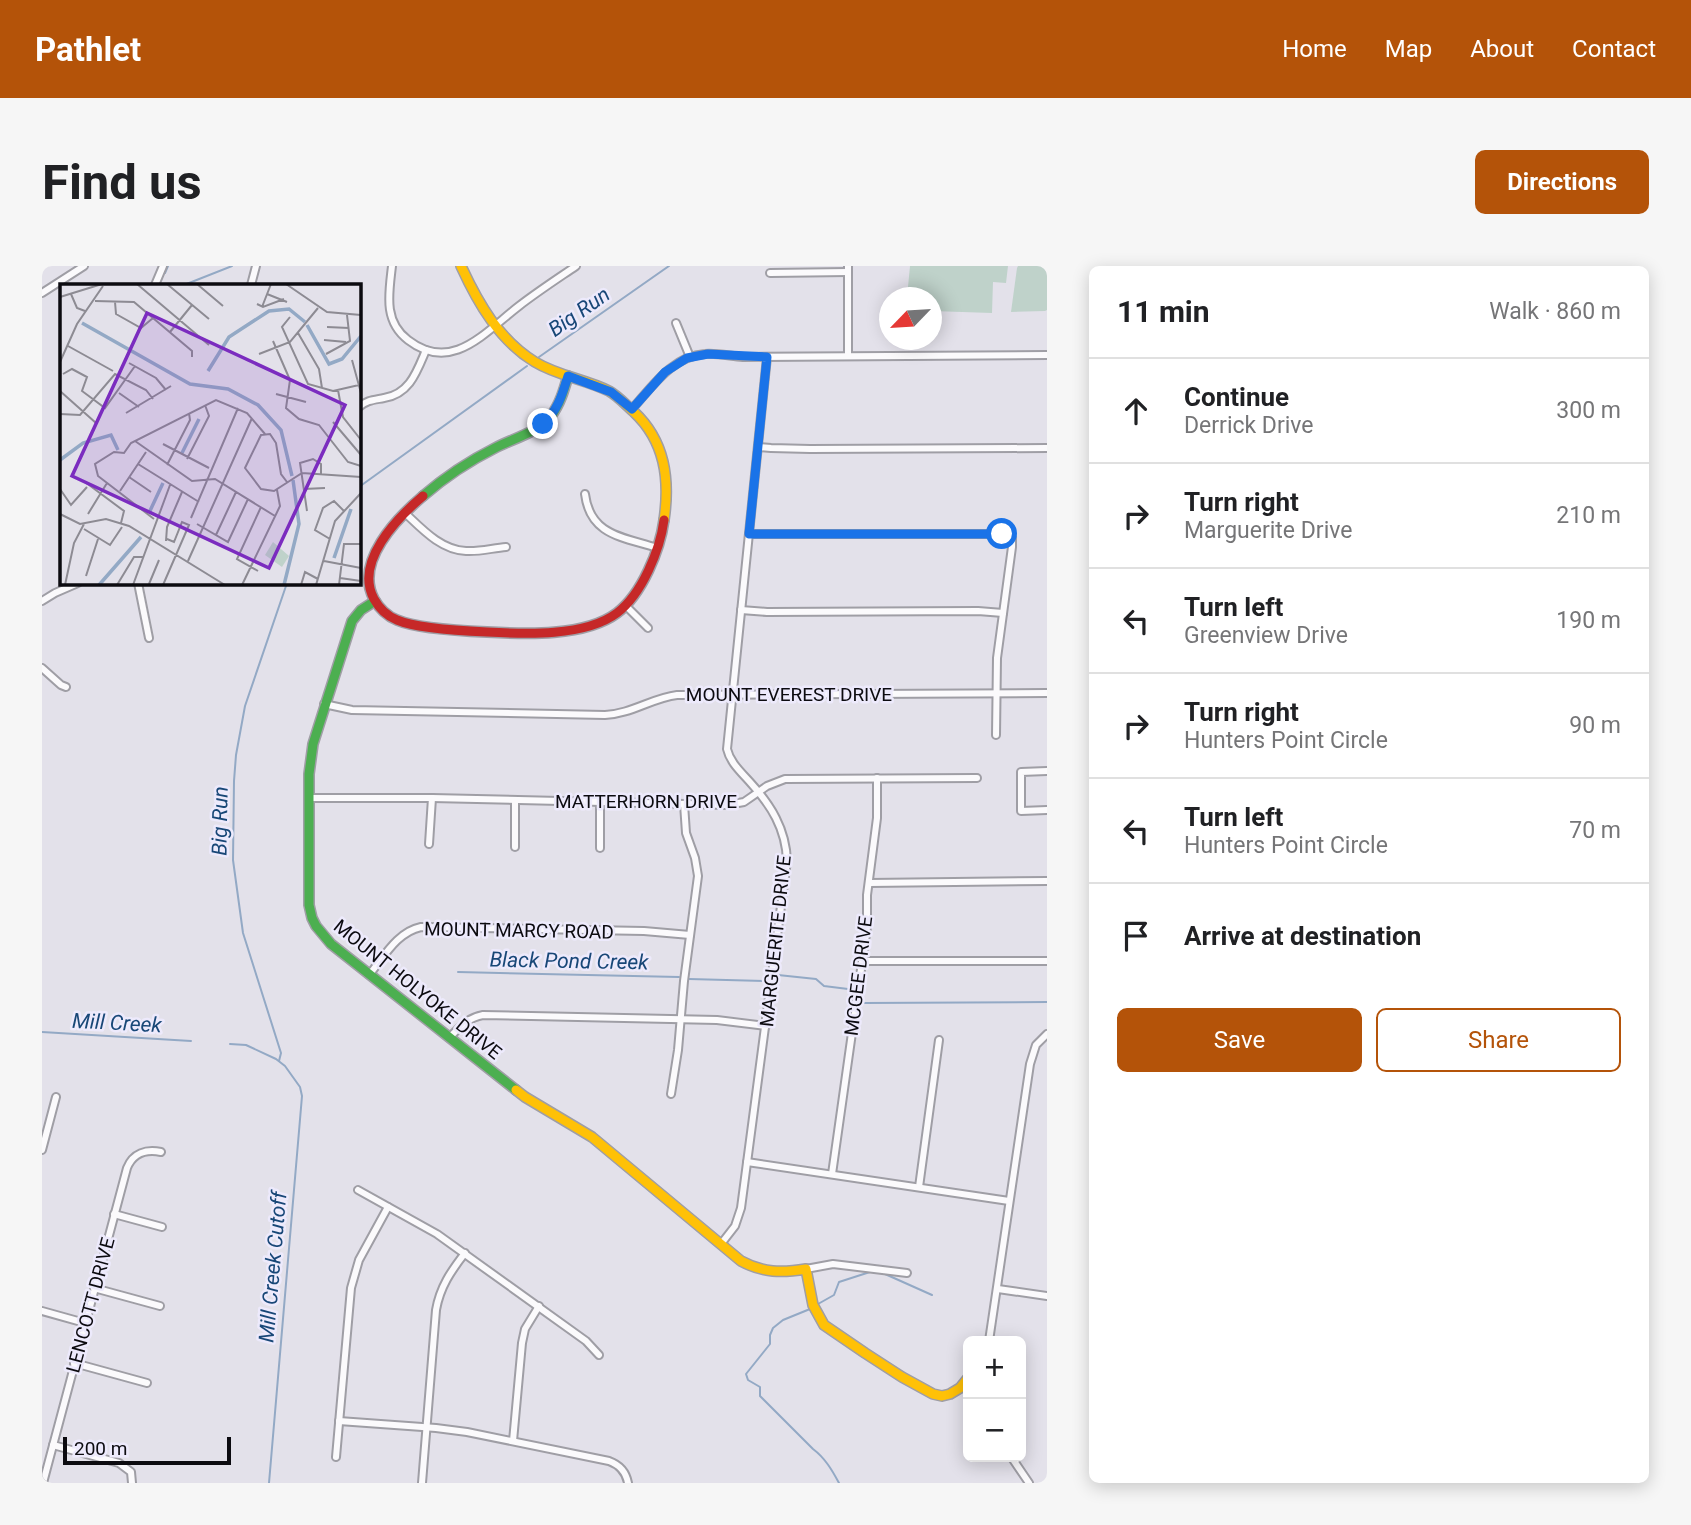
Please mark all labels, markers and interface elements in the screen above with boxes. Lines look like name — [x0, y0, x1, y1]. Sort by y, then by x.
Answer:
text: Pathlet — [35, 30, 141, 69]
text: Home — [1282, 35, 1347, 63]
text: Map — [1385, 35, 1432, 63]
text: About — [1470, 35, 1534, 63]
text: Contact — [1572, 35, 1656, 63]
button: Directions — [1475, 150, 1649, 214]
text: Find us — [42, 154, 202, 211]
water label: Big Run — [544, 282, 614, 342]
inset map — [60, 284, 360, 584]
north arrow — [879, 287, 942, 350]
text: 11 min — [1117, 294, 1210, 329]
text: Walk · 860 m — [1489, 298, 1621, 325]
text: Continue — [1184, 382, 1289, 412]
icon: ahead — [1117, 392, 1155, 430]
text: 300 m — [1556, 397, 1621, 424]
route end — [527, 408, 558, 439]
text: Derrick Drive — [1184, 412, 1314, 439]
text: Turn right — [1184, 487, 1299, 517]
icon: right — [1117, 497, 1155, 535]
text: 210 m — [1556, 502, 1621, 529]
text: Marguerite Drive — [1184, 517, 1352, 544]
route start — [986, 518, 1017, 549]
text: Turn left — [1184, 592, 1283, 622]
icon: left — [1117, 602, 1155, 640]
text: 190 m — [1556, 607, 1621, 634]
text: Greenview Drive — [1184, 622, 1348, 649]
street label: MOUNT EVEREST DRIVE — [686, 683, 892, 706]
text: Turn right — [1184, 697, 1299, 727]
icon: right — [1117, 707, 1155, 745]
text: 90 m — [1569, 712, 1621, 739]
text: Hunters Point Circle — [1184, 727, 1388, 754]
water label: Big Run — [207, 786, 233, 856]
street label: MATTERHORN DRIVE — [555, 790, 737, 813]
text: Turn left — [1184, 802, 1283, 832]
icon: left — [1117, 812, 1155, 850]
text: 70 m — [1569, 817, 1621, 844]
text: Hunters Point Circle — [1184, 832, 1388, 859]
street label: MARGUERITE DRIVE — [755, 854, 796, 1028]
street label: MOUNT HOLYOKE DRIVE — [329, 915, 506, 1064]
street label: MCGEE DRIVE — [840, 915, 877, 1037]
street label: MOUNT MARCY ROAD — [424, 917, 614, 944]
icon: arrive — [1117, 917, 1155, 955]
text: Arrive at destination — [1184, 921, 1421, 951]
water label: Black Pond Creek — [489, 948, 649, 974]
button: Save — [1117, 1008, 1362, 1072]
button: Share — [1376, 1008, 1621, 1072]
water label: Mill Creek — [72, 1009, 163, 1037]
water label: Mill Creek Cutoff — [254, 1189, 292, 1344]
street label: LENCOTT DRIVE — [61, 1235, 120, 1375]
map controls — [963, 1336, 1026, 1462]
button: + — [963, 1336, 1026, 1399]
button: − — [963, 1399, 1026, 1462]
scale bar — [63, 1434, 231, 1466]
text: 200 m — [74, 1437, 127, 1460]

